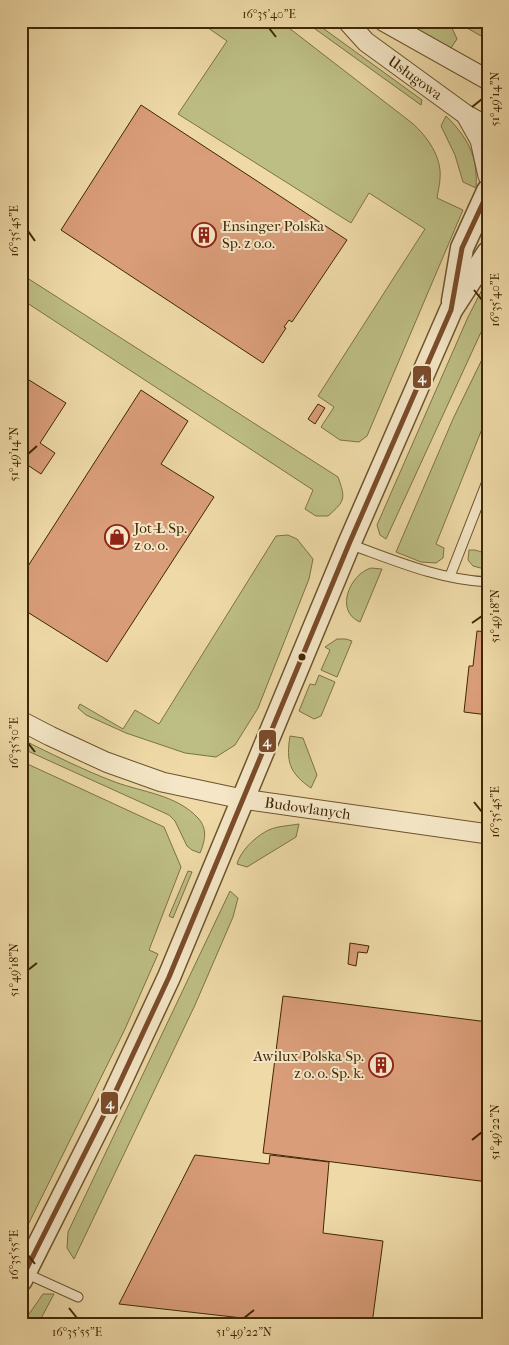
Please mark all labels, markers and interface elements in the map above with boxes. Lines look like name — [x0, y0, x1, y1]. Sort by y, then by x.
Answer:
text: 16°35'40"E — [242, 7, 296, 21]
street label: Usługowa — [384, 52, 447, 104]
text: 51°49'14"N — [488, 72, 502, 126]
text: 16°35'45"E — [7, 205, 21, 257]
place label: Ensinger Polska Sp. z o.o. — [222, 217, 325, 252]
building icon: Ensinger Polska Sp. z o.o. — [191, 222, 217, 248]
text: 16°35'40"E — [488, 273, 502, 327]
line badge: 4 — [412, 365, 432, 389]
text: 4 — [417, 369, 427, 386]
text: 51°49'14"N — [7, 427, 21, 481]
place label: Jot-Ł Sp. z o. o. — [133, 519, 187, 554]
shop icon: Jot-Ł Sp. z o. o. — [104, 524, 130, 550]
text: 51°49'18"N — [488, 589, 502, 643]
unlabelled marker — [297, 652, 307, 662]
text: 16°35'50"E — [7, 717, 21, 769]
line badge: 4 — [258, 729, 277, 753]
text: 4 — [262, 733, 272, 750]
text: 16°35'45"E — [488, 786, 502, 838]
street label: Budowlanych — [263, 793, 353, 823]
text: 51°49'18"N — [7, 943, 21, 997]
place label: Awilux Polska Sp. z o. o. Sp. k. — [252, 1047, 364, 1082]
building icon: Awilux Polska Sp. z o. o. Sp. k. — [368, 1052, 394, 1078]
line badge: 4 — [100, 1091, 119, 1115]
text: 4 — [105, 1095, 115, 1112]
text: 51°49'22"N — [488, 1104, 502, 1160]
text: 16°35'55"E — [7, 1230, 21, 1280]
text: 16°35'55"E — [52, 1325, 102, 1339]
text: 51°49'22"N — [216, 1325, 272, 1339]

